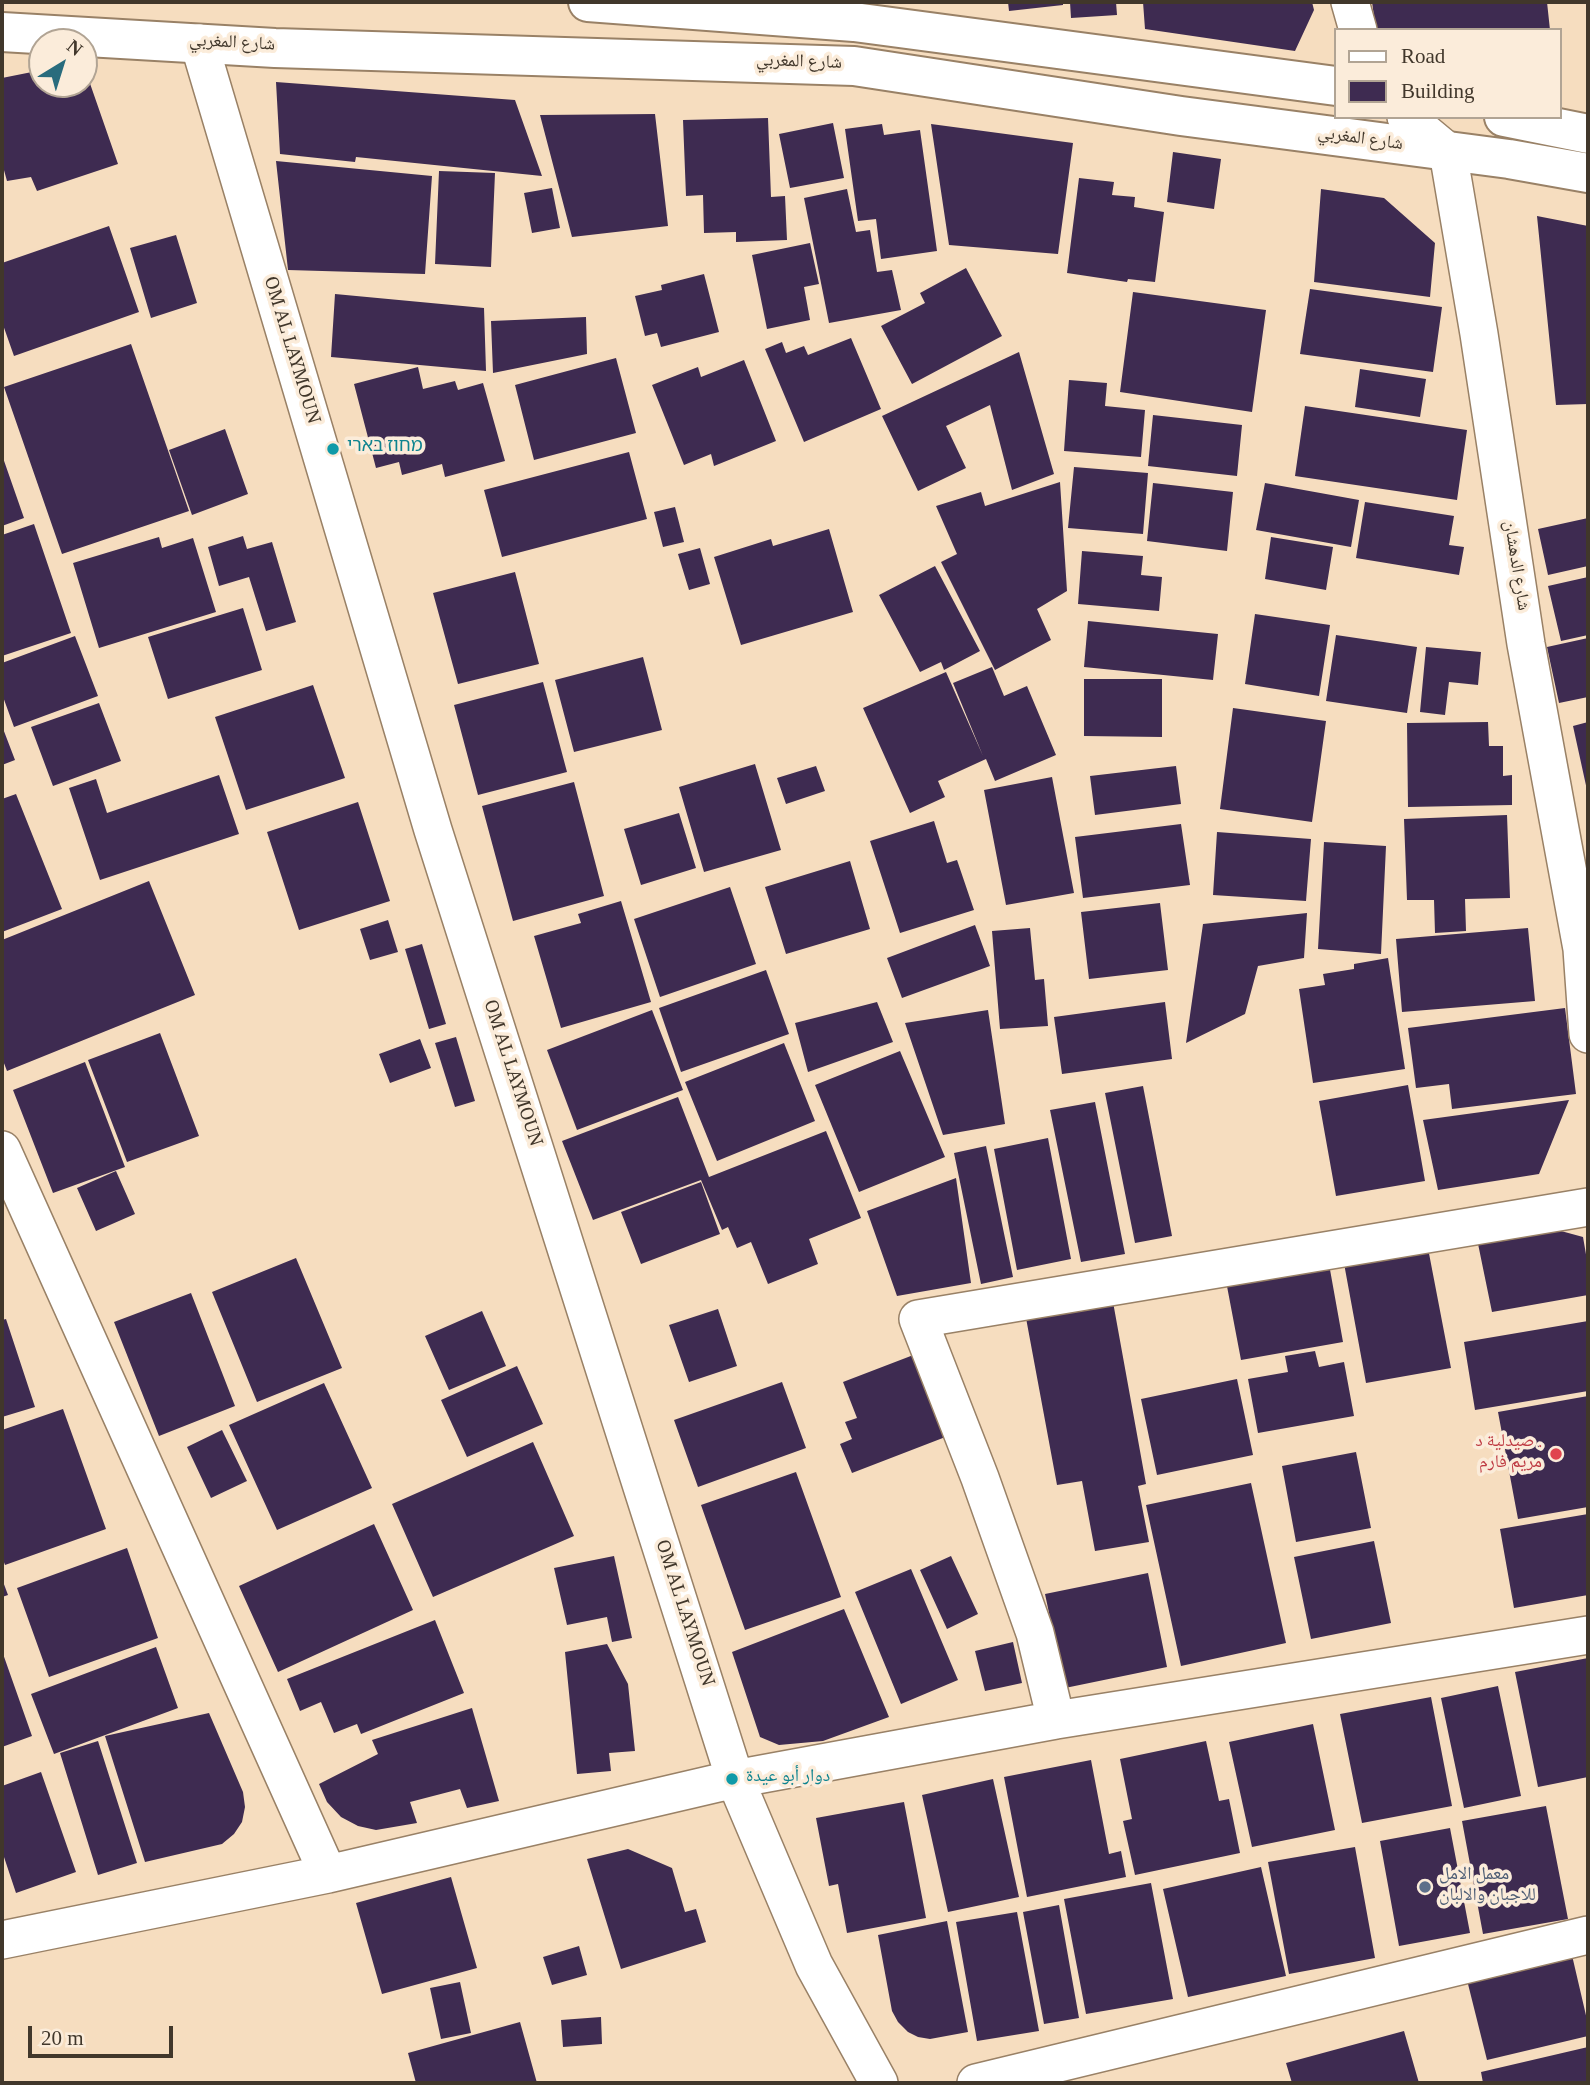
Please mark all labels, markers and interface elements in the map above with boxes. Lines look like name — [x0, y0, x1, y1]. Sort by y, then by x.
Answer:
north arrow — [28, 28, 98, 98]
legend — [1334, 28, 1562, 119]
street label: شارع المغربي — [189, 32, 275, 58]
text: N — [63, 35, 87, 60]
text: Road — [1401, 44, 1445, 68]
street label: شارع المغربي — [756, 52, 842, 76]
text: Building — [1401, 79, 1475, 103]
street label: شارع المغربي — [1316, 124, 1404, 158]
street label: OM AL LAYMOUN — [256, 275, 322, 427]
place label: מחוז בארי — [347, 438, 423, 460]
marker: מחוז בארי — [325, 441, 341, 457]
street label: شارع الدهشان — [1496, 519, 1532, 613]
street label: OM AL LAYMOUN — [476, 998, 544, 1150]
place label: صيدلية د . مريم فارم — [1475, 1433, 1542, 1476]
marker: صيدلية د . مريم فارم — [1548, 1446, 1564, 1462]
street label: OM AL LAYMOUN — [648, 1538, 716, 1690]
place label: دوار أبو عيدة — [746, 1768, 830, 1790]
marker: دوار أبو عيدة — [724, 1771, 740, 1787]
place label: معمل الامل للاجبان والالبان — [1439, 1866, 1536, 1909]
marker: معمل الامل للاجبان والالبان — [1417, 1879, 1433, 1895]
scale bar — [32, 2011, 177, 2056]
text: 20 m — [41, 2026, 84, 2050]

